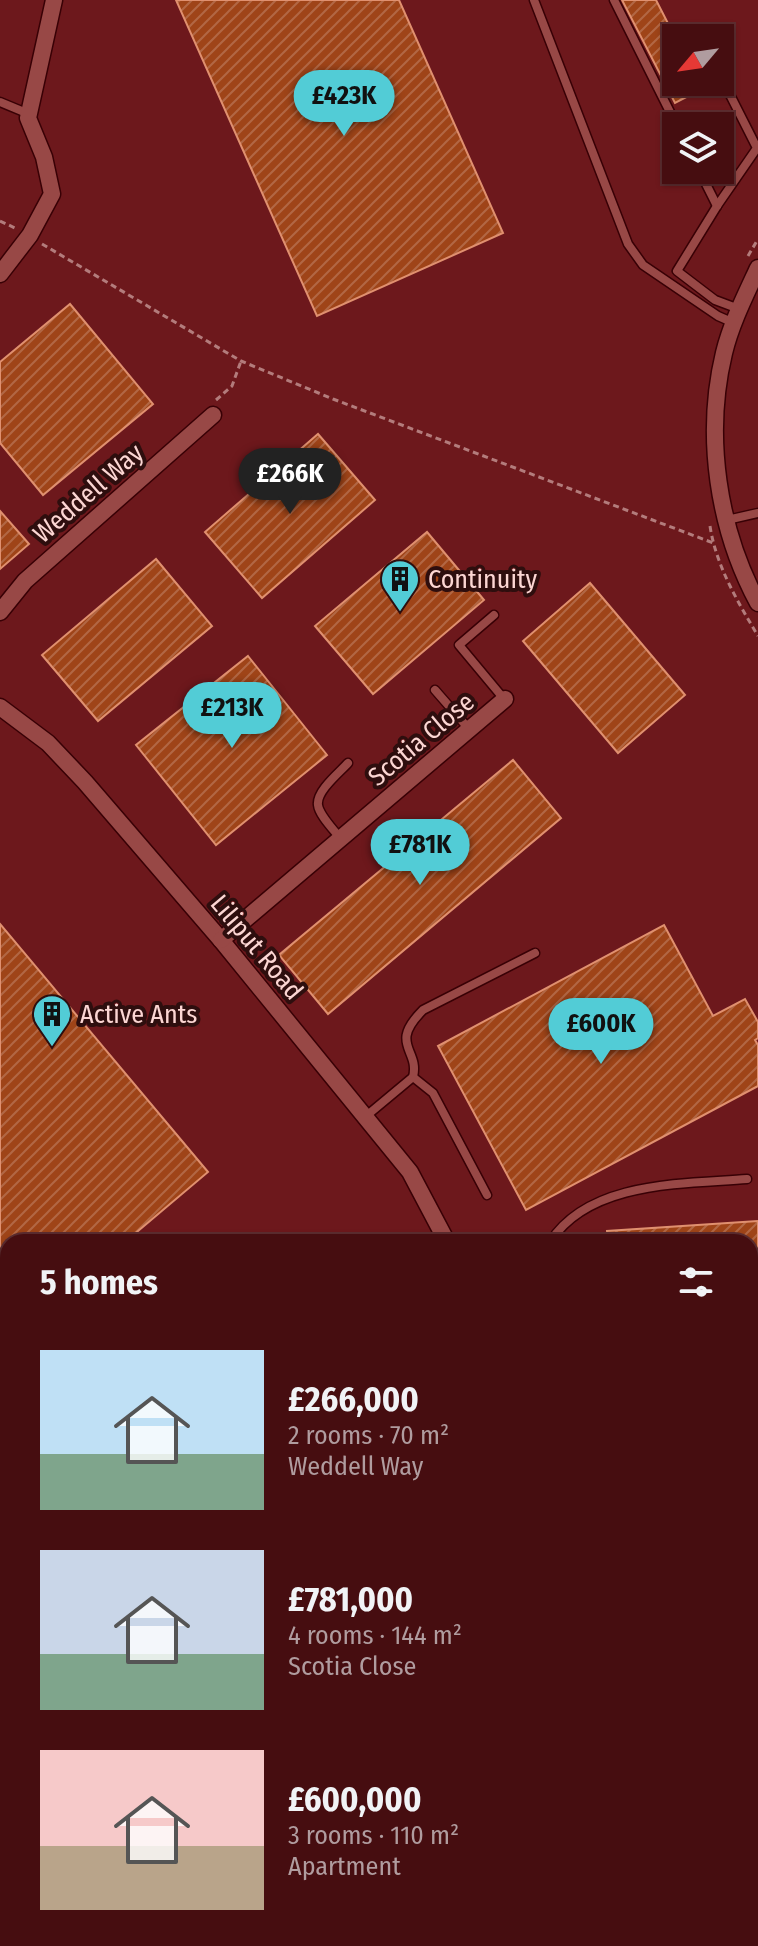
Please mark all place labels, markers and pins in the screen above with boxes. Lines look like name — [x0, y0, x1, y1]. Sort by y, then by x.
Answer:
pin: £423K — [288, 70, 400, 138]
pin: £266K — [234, 448, 346, 516]
building icon: Continuity — [379, 558, 421, 613]
place label: Continuity — [428, 564, 537, 595]
pin: £213K — [176, 682, 288, 750]
pin: £781K — [364, 819, 476, 887]
building icon: Active Ants — [31, 993, 73, 1048]
pin: £600K — [545, 998, 657, 1066]
place label: Active Ants — [80, 999, 197, 1030]

